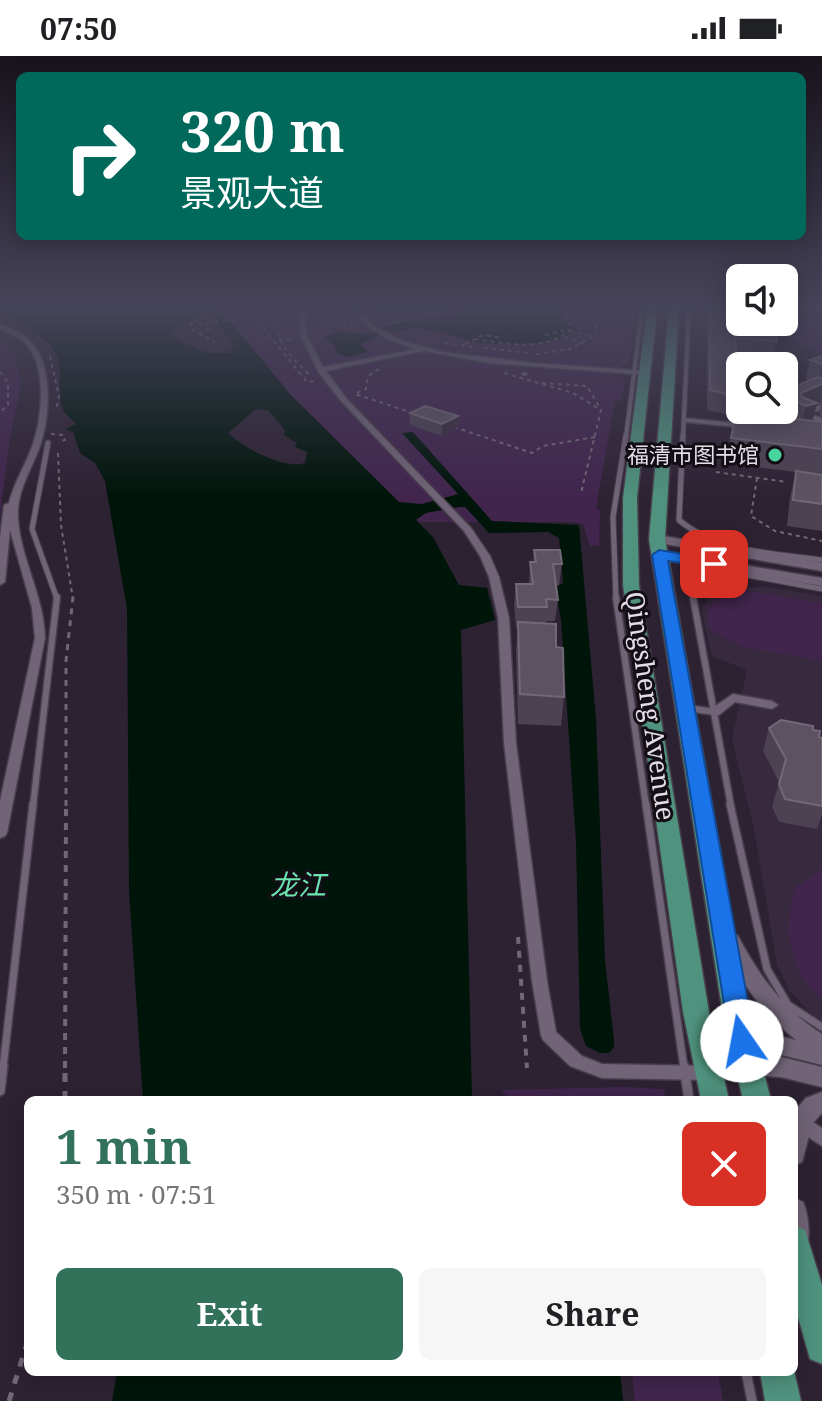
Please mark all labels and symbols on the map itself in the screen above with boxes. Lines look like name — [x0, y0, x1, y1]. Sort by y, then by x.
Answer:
place label: 福清市图书馆 — [627, 439, 759, 469]
marker: 福清市图书馆 — [766, 446, 784, 464]
pin — [680, 530, 748, 598]
street label: Qingsheng Avenue — [617, 589, 685, 823]
water label: 龙江 — [270, 865, 329, 903]
position arrow — [700, 999, 784, 1083]

